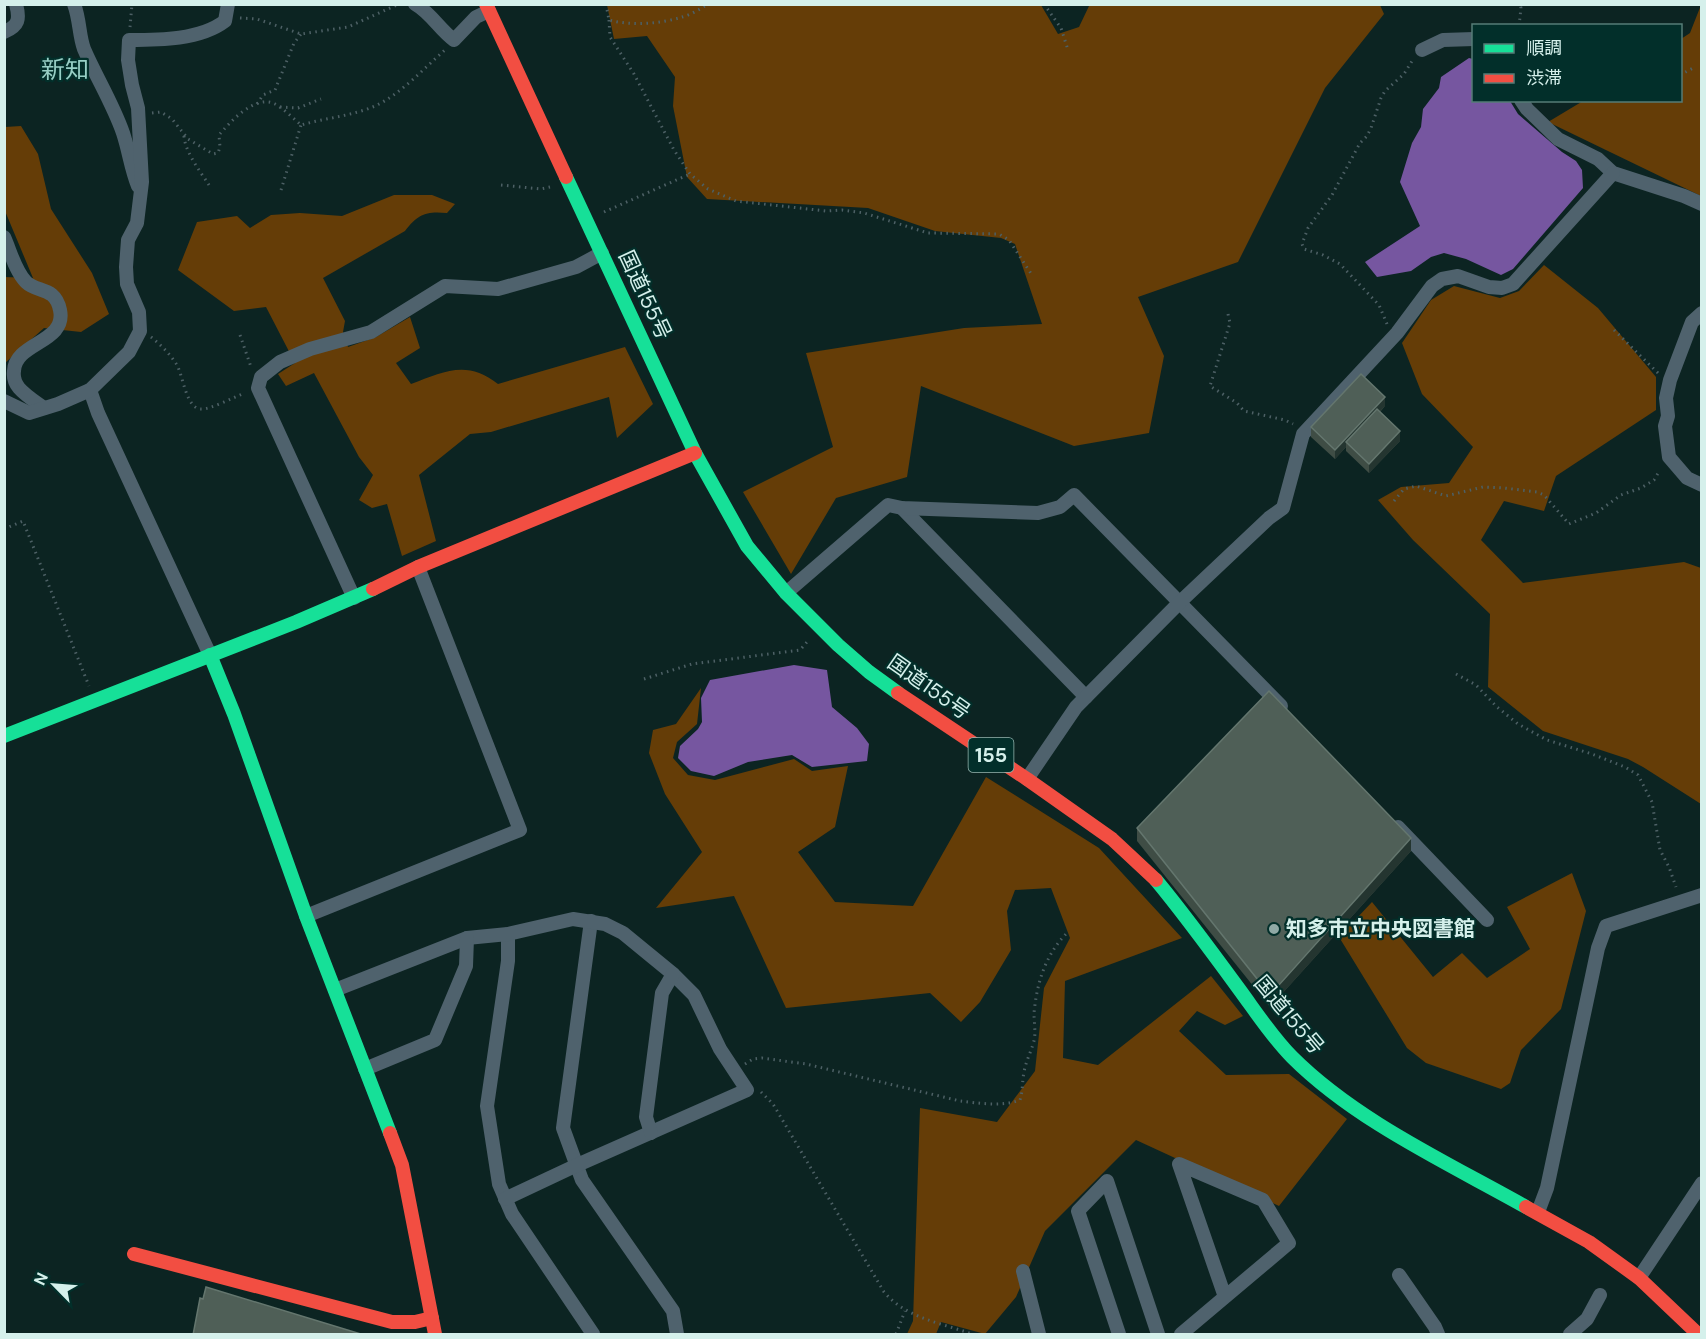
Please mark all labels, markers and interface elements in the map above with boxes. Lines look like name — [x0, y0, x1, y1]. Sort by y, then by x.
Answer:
legend — [1472, 24, 1682, 102]
text: 順調 — [1526, 36, 1562, 60]
district label: 新知 — [41, 54, 89, 85]
text: 渋滞 — [1526, 66, 1562, 90]
street label: 国道155号 — [612, 246, 678, 344]
street label: 国道155号 — [882, 648, 976, 726]
road number: 155 — [968, 738, 1014, 772]
place label: 知多市立中央図書館 — [1286, 915, 1475, 943]
marker: 知多市立中央図書館 — [1267, 922, 1281, 936]
street label: 国道155号 — [1248, 970, 1330, 1060]
north arrow — [24, 1255, 84, 1315]
text: N — [29, 1269, 53, 1289]

